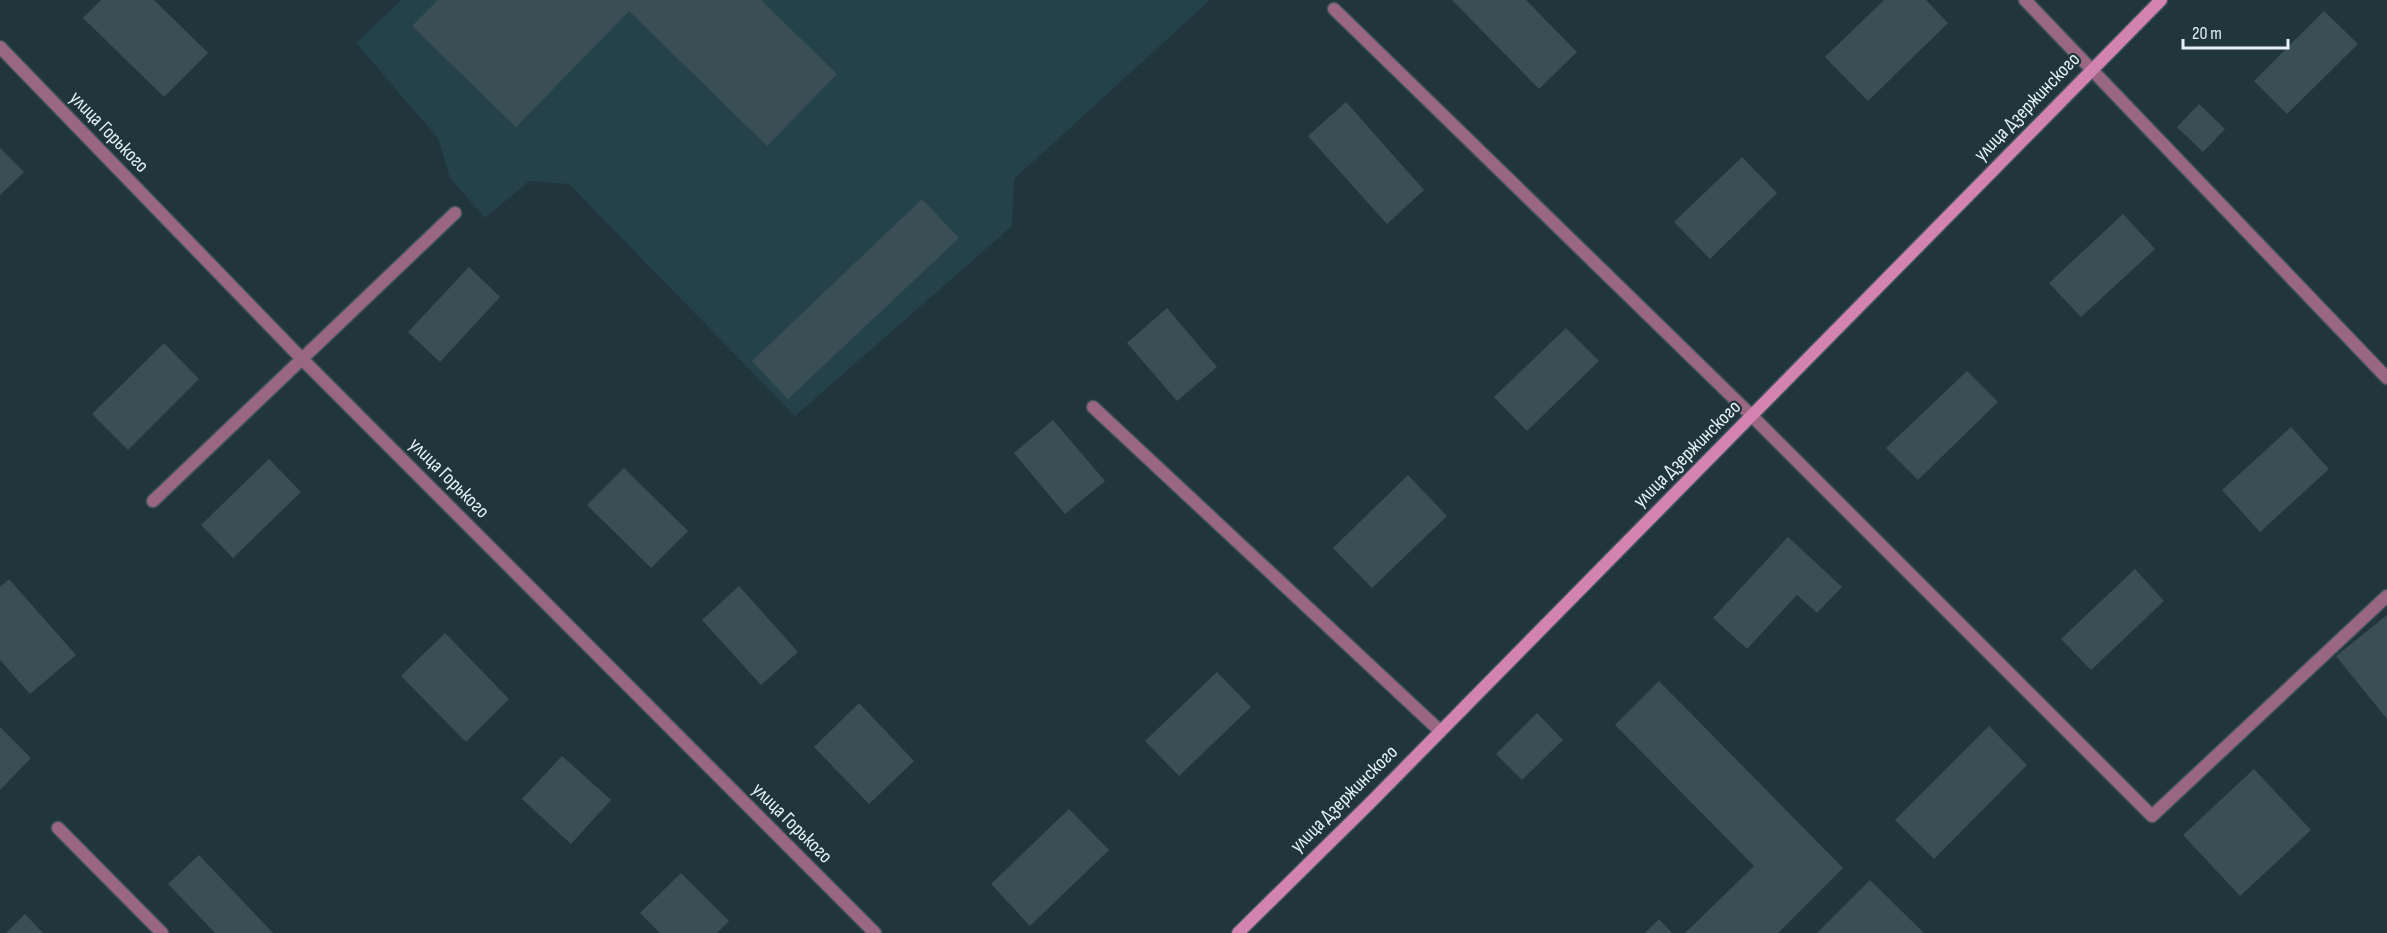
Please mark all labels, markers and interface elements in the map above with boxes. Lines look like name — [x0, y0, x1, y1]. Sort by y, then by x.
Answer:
scale bar — [2183, 12, 2288, 50]
text: 20 m — [2192, 23, 2222, 44]
street label: улица Дзержинского — [1969, 48, 2085, 166]
street label: улица Горького — [64, 86, 154, 178]
street label: улица Дзержинского — [1628, 395, 1746, 513]
street label: улица Горького — [404, 433, 494, 523]
street label: улица Дзержинского — [1285, 740, 1403, 858]
street label: улица Горького — [747, 778, 837, 868]

